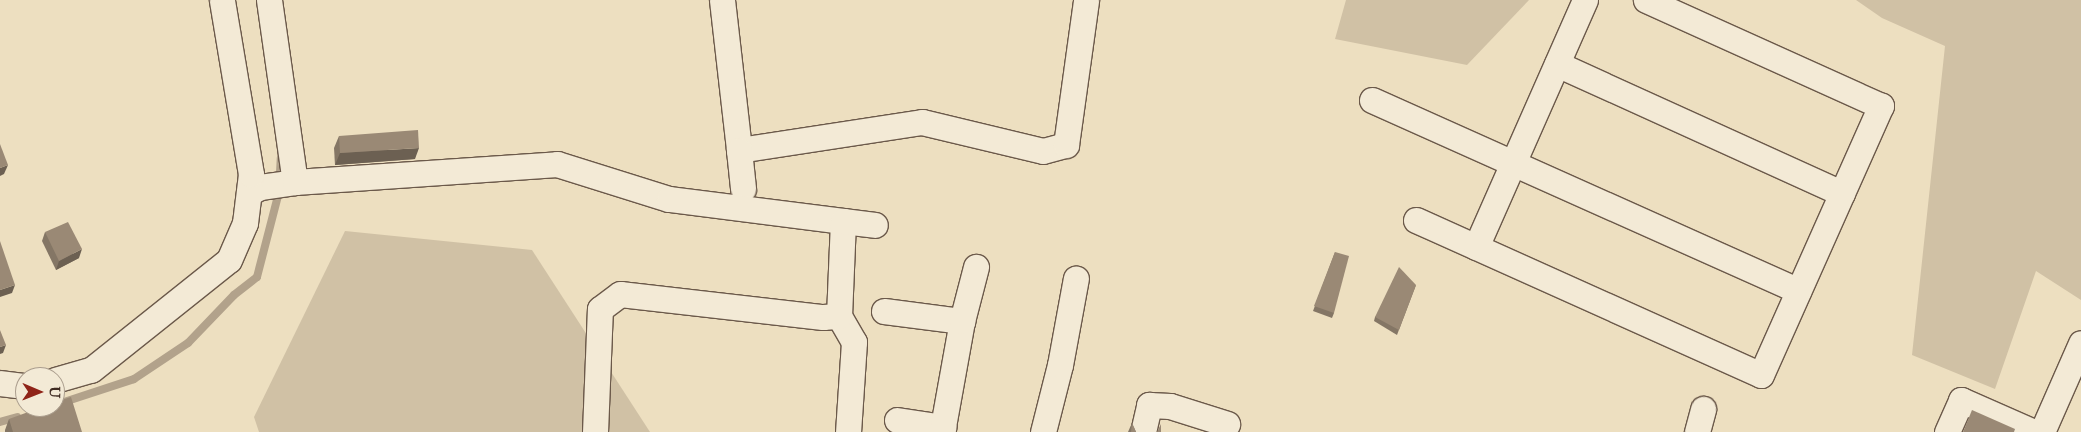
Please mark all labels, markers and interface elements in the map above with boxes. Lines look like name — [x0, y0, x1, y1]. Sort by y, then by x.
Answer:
north arrow — [15, 367, 65, 417]
text: U — [46, 386, 63, 398]

